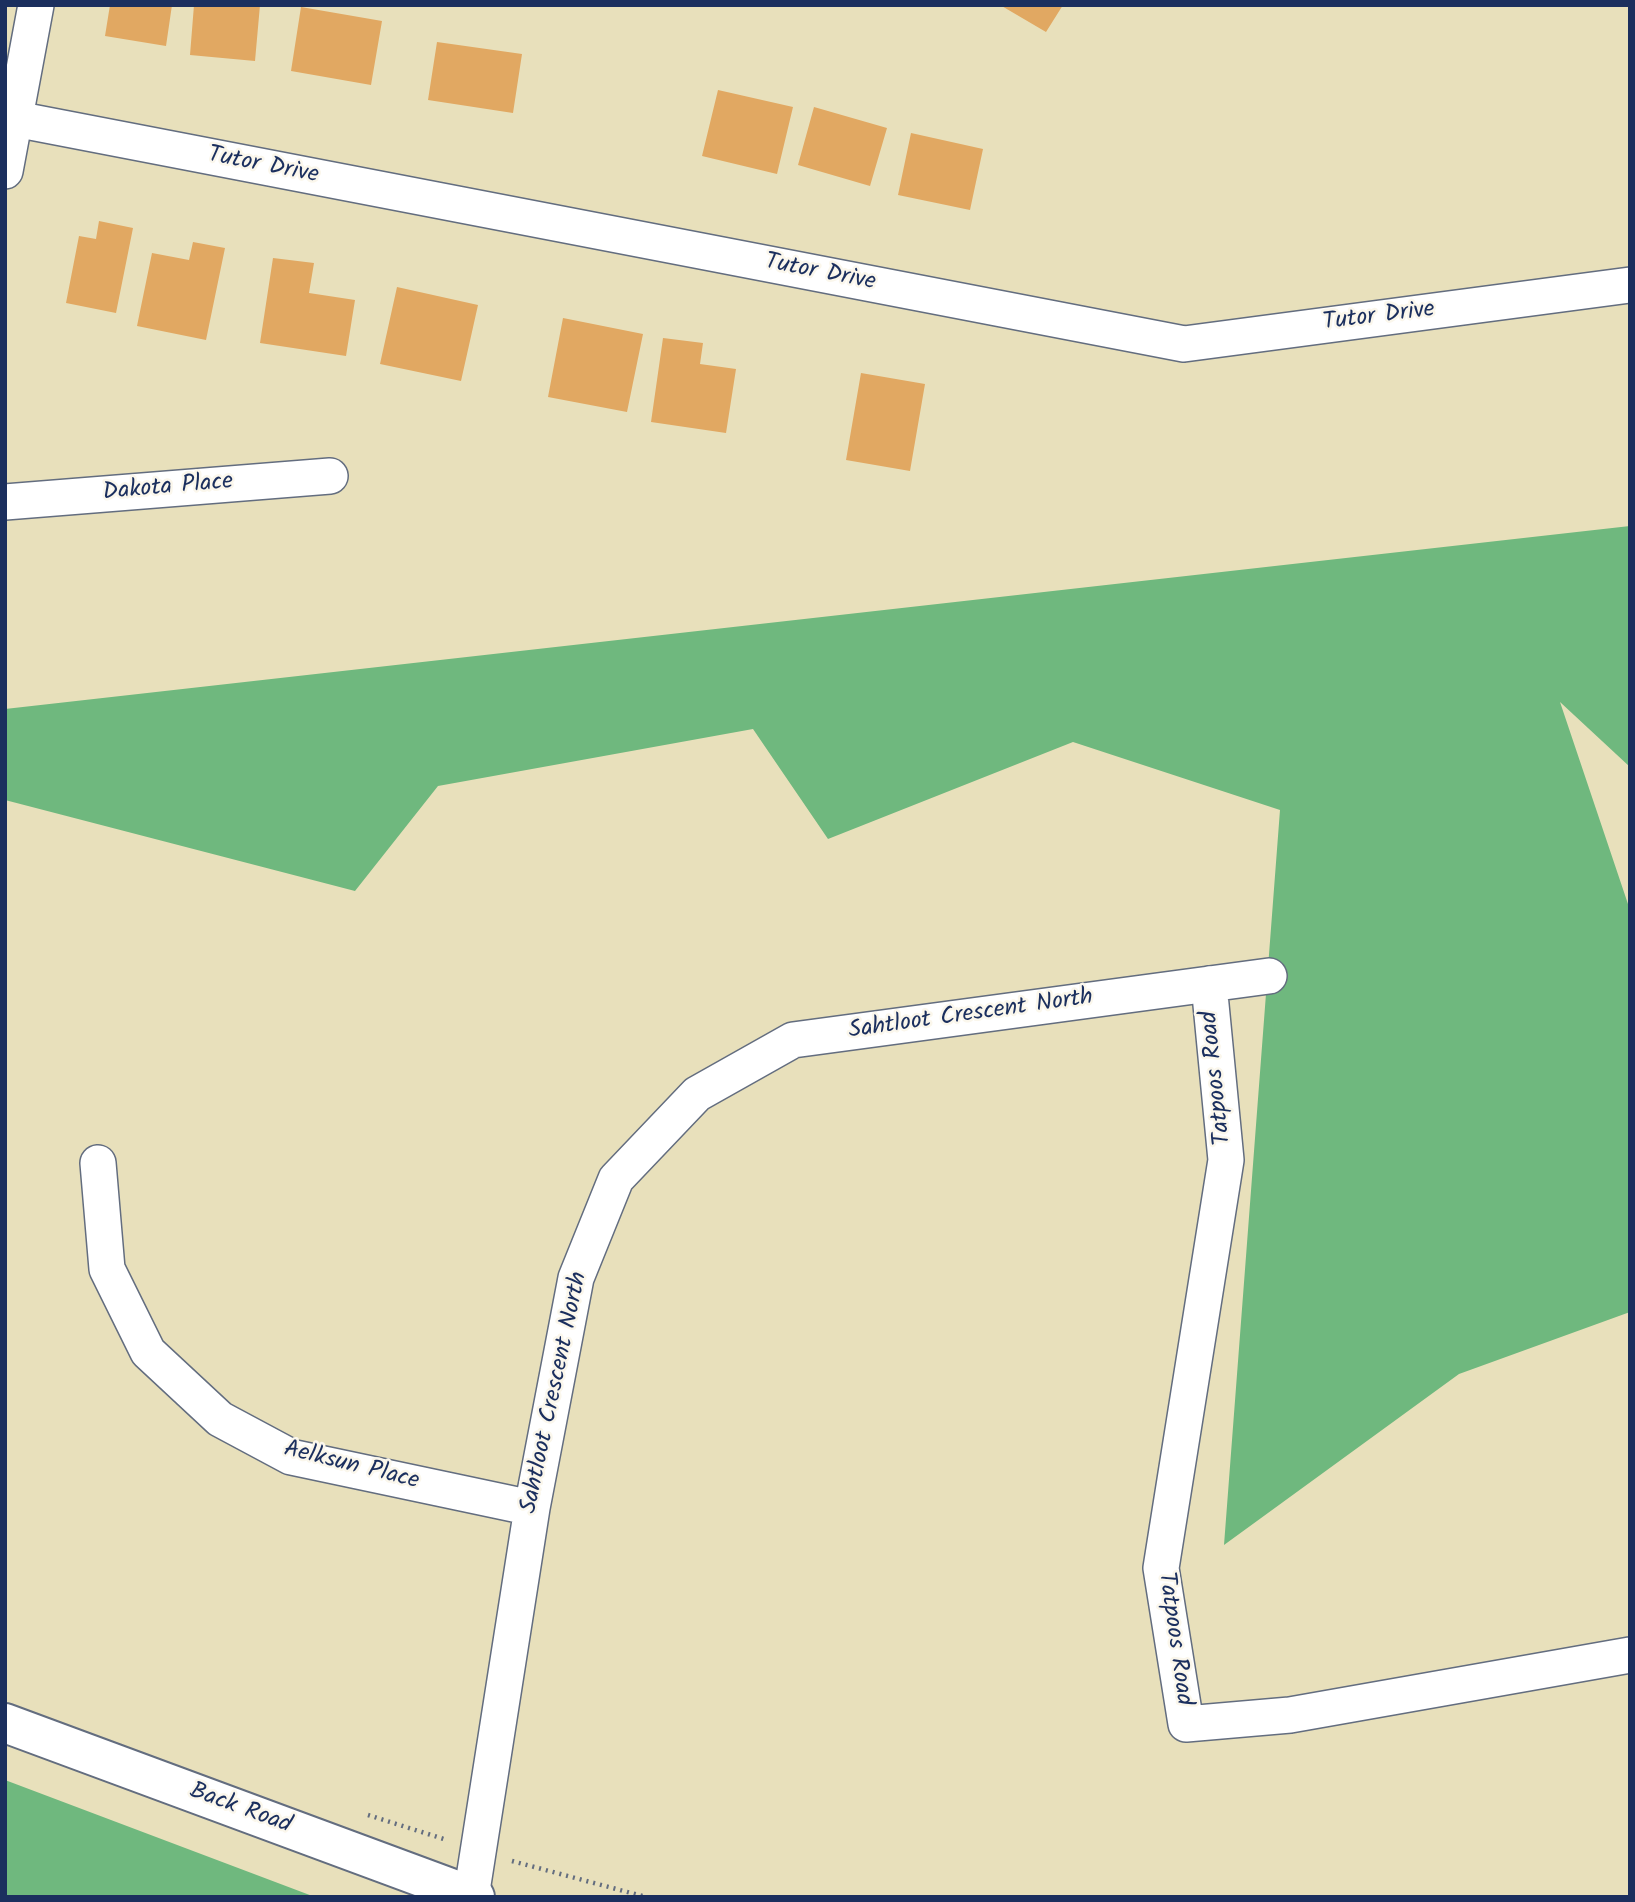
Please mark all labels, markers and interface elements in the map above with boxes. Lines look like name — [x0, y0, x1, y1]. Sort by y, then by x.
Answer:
street label: Tutor Drive — [205, 142, 321, 192]
street label: Tutor Drive — [762, 249, 878, 299]
street label: Tutor Drive — [1322, 297, 1436, 339]
street label: Dakota Place — [102, 469, 234, 509]
street label: Sahtloot Crescent North — [847, 985, 1095, 1047]
street label: Tatpoos Road — [1197, 1010, 1239, 1146]
street label: Sahtloot Crescent North — [516, 1269, 596, 1517]
street label: Aelksun Place — [280, 1436, 422, 1498]
street label: Tatpoos Road — [1149, 1570, 1197, 1708]
street label: Back Road — [185, 1778, 295, 1842]

